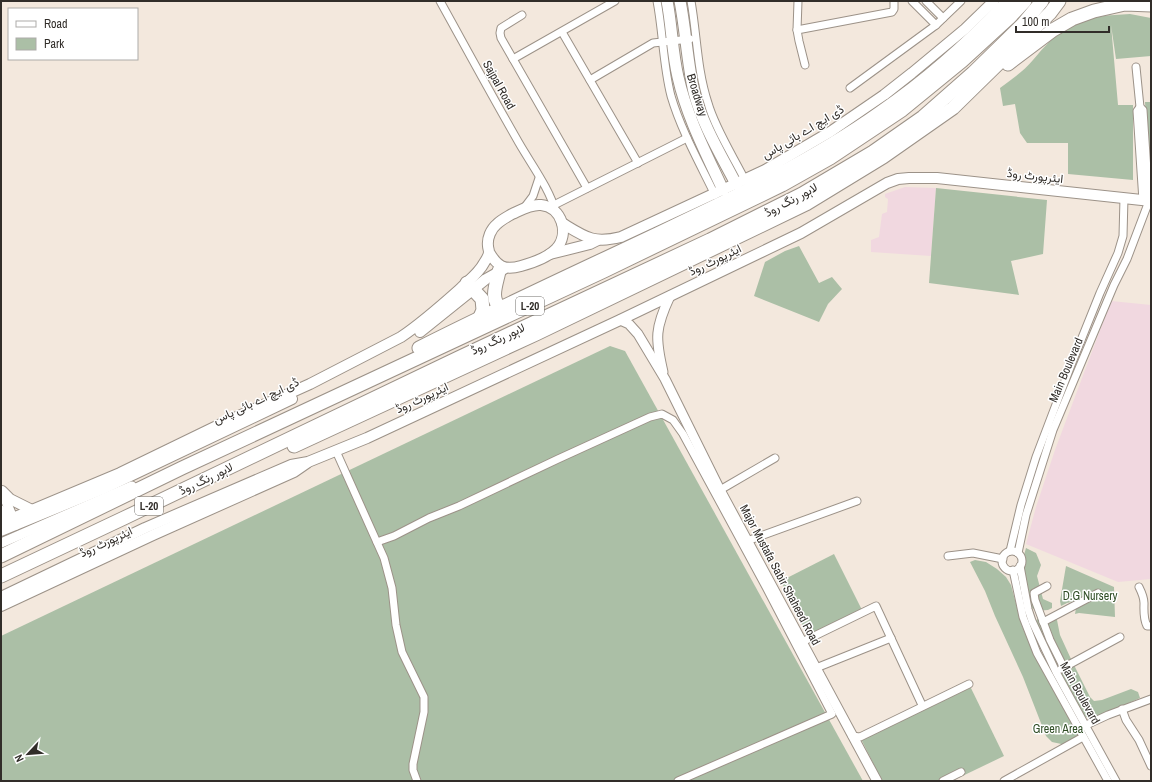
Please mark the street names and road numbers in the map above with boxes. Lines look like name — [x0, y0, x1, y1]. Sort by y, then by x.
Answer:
street label: Sajpal Road — [479, 58, 519, 112]
street label: Broadway — [683, 72, 711, 118]
street label: ڈی ایچ اے بائی پاس — [759, 101, 848, 164]
street label: ایئرپورٹ روڈ — [1006, 165, 1064, 187]
street label: لاہور رنگ روڈ — [762, 179, 820, 221]
street label: ایئرپورٹ روڈ — [686, 240, 744, 280]
road number: L-20 — [516, 297, 544, 315]
street label: لاہور رنگ روڈ — [468, 319, 528, 359]
street label: Main Boulevard — [1045, 335, 1087, 405]
street label: ڈی ایچ اے بائی پاس — [210, 374, 302, 429]
street label: ایئرپورٹ روڈ — [393, 379, 451, 417]
street label: لاہور رنگ روڈ — [176, 459, 236, 499]
road number: L-20 — [135, 497, 163, 515]
street label: Major Mustafa Sabir Shaheed Road — [736, 502, 824, 648]
street label: ایئرپورٹ روڈ — [77, 523, 135, 561]
street label: Main Boulevard — [1056, 659, 1104, 727]

